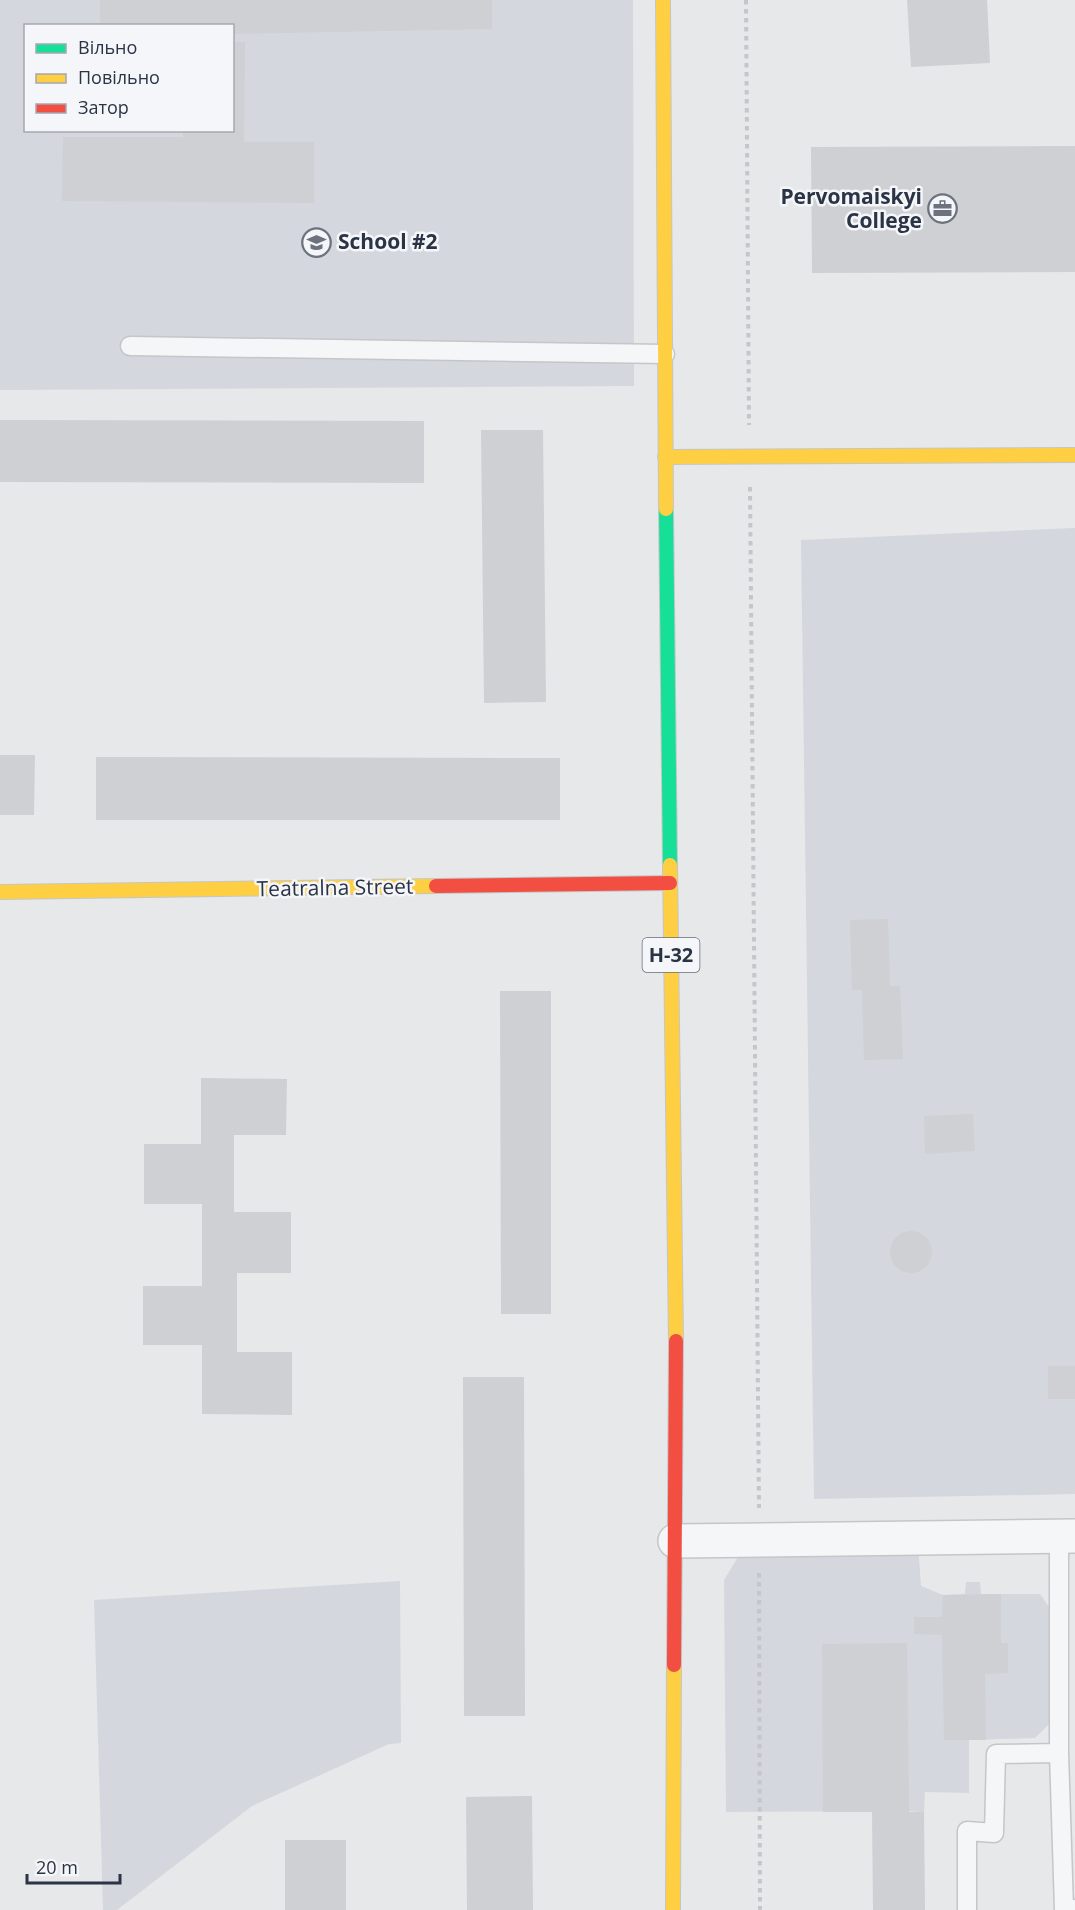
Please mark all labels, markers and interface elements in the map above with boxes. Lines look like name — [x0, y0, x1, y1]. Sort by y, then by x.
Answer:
legend — [24, 24, 234, 132]
text: Вільно — [78, 35, 137, 59]
text: Повільно — [78, 65, 160, 89]
text: Затор — [78, 95, 129, 119]
place label: Pervomaiskyi College — [780, 182, 922, 234]
office icon: Pervomaiskyi College — [927, 193, 959, 225]
school or university icon: School #2 — [301, 226, 333, 258]
place label: School #2 — [338, 227, 438, 255]
street label: Teatralna Street — [256, 872, 414, 902]
road number: Н-32 — [642, 938, 700, 972]
scale bar — [27, 1847, 120, 1885]
text: 20 m — [36, 1855, 78, 1879]

